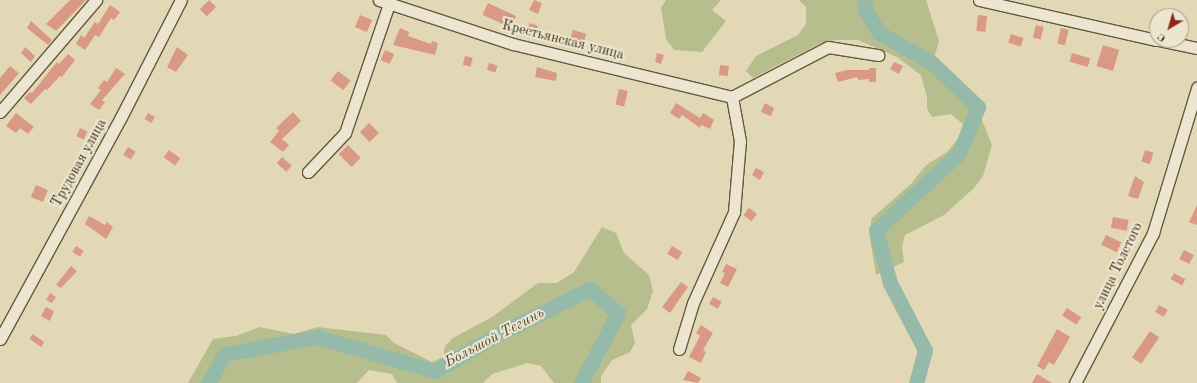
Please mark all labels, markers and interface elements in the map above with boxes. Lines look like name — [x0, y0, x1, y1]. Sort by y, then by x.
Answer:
north arrow — [1149, 8, 1189, 48]
street label: Крестьянская улица — [500, 17, 626, 63]
text: С — [1156, 30, 1168, 44]
street label: Трудовая улица — [48, 116, 110, 210]
street label: улица Толстого — [1090, 220, 1146, 312]
water label: Большой Тегинь — [442, 304, 548, 372]

